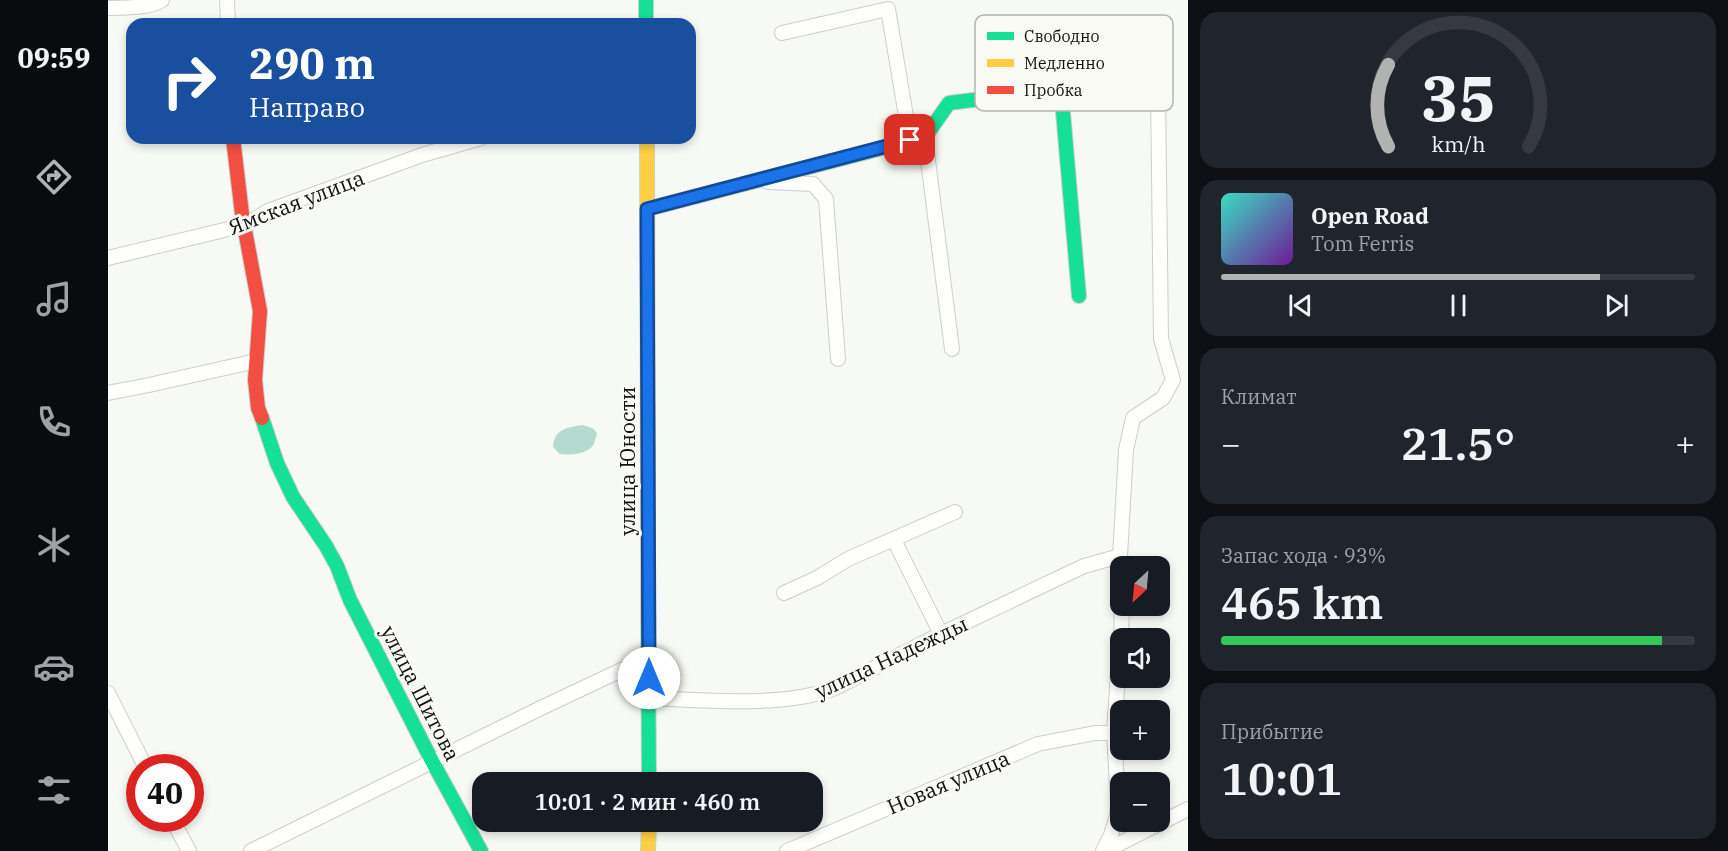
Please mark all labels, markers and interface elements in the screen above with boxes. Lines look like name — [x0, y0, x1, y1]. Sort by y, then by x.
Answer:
legend — [975, 15, 1173, 111]
text: Свободно — [1024, 26, 1100, 46]
text: 290 m — [249, 36, 375, 91]
text: 09:59 — [18, 40, 90, 75]
icon: right — [150, 42, 228, 120]
text: Медленно — [1024, 53, 1105, 73]
text: 35 — [1421, 57, 1495, 138]
text: Пробка — [1024, 80, 1083, 100]
text: Направо — [249, 89, 365, 124]
pin — [884, 114, 935, 165]
icon: arrive — [893, 123, 926, 156]
text: km/h — [1431, 130, 1485, 158]
icon: directions — [33, 156, 75, 198]
street label: Ямская улица — [224, 163, 368, 241]
text: Open Road — [1311, 201, 1429, 230]
text: Tom Ferris — [1311, 230, 1414, 257]
icon: music — [33, 278, 75, 320]
icon: previous — [1284, 289, 1317, 322]
icon: pause — [1442, 289, 1475, 322]
icon: next — [1600, 289, 1633, 322]
text: Климат — [1221, 383, 1297, 410]
street label: улица Юности — [613, 386, 641, 536]
icon: phone — [33, 401, 75, 443]
text: 21.5° — [1401, 414, 1515, 472]
text: − — [1221, 422, 1241, 465]
text: + — [1675, 422, 1695, 465]
icon: climate — [33, 524, 75, 566]
text: Запас хода · 93% — [1221, 542, 1386, 569]
north arrow — [1110, 556, 1170, 616]
map controls — [1110, 556, 1170, 832]
text: 465 km — [1221, 573, 1383, 631]
street label: улица Надежды — [810, 609, 972, 705]
street label: улица Шитова — [375, 621, 467, 765]
button: sound — [1110, 628, 1170, 688]
icon: car — [33, 646, 75, 688]
position arrow — [617, 646, 681, 710]
button: + — [1110, 700, 1170, 760]
text: Прибытие — [1221, 718, 1324, 745]
street label: Новая улица — [882, 744, 1014, 820]
text: 10:01 — [1221, 749, 1342, 807]
speed limit sign: 40 — [126, 754, 204, 832]
icon: filters — [33, 769, 75, 811]
button: − — [1110, 772, 1170, 832]
text: 10:01 · 2 мин · 460 m — [535, 787, 760, 816]

